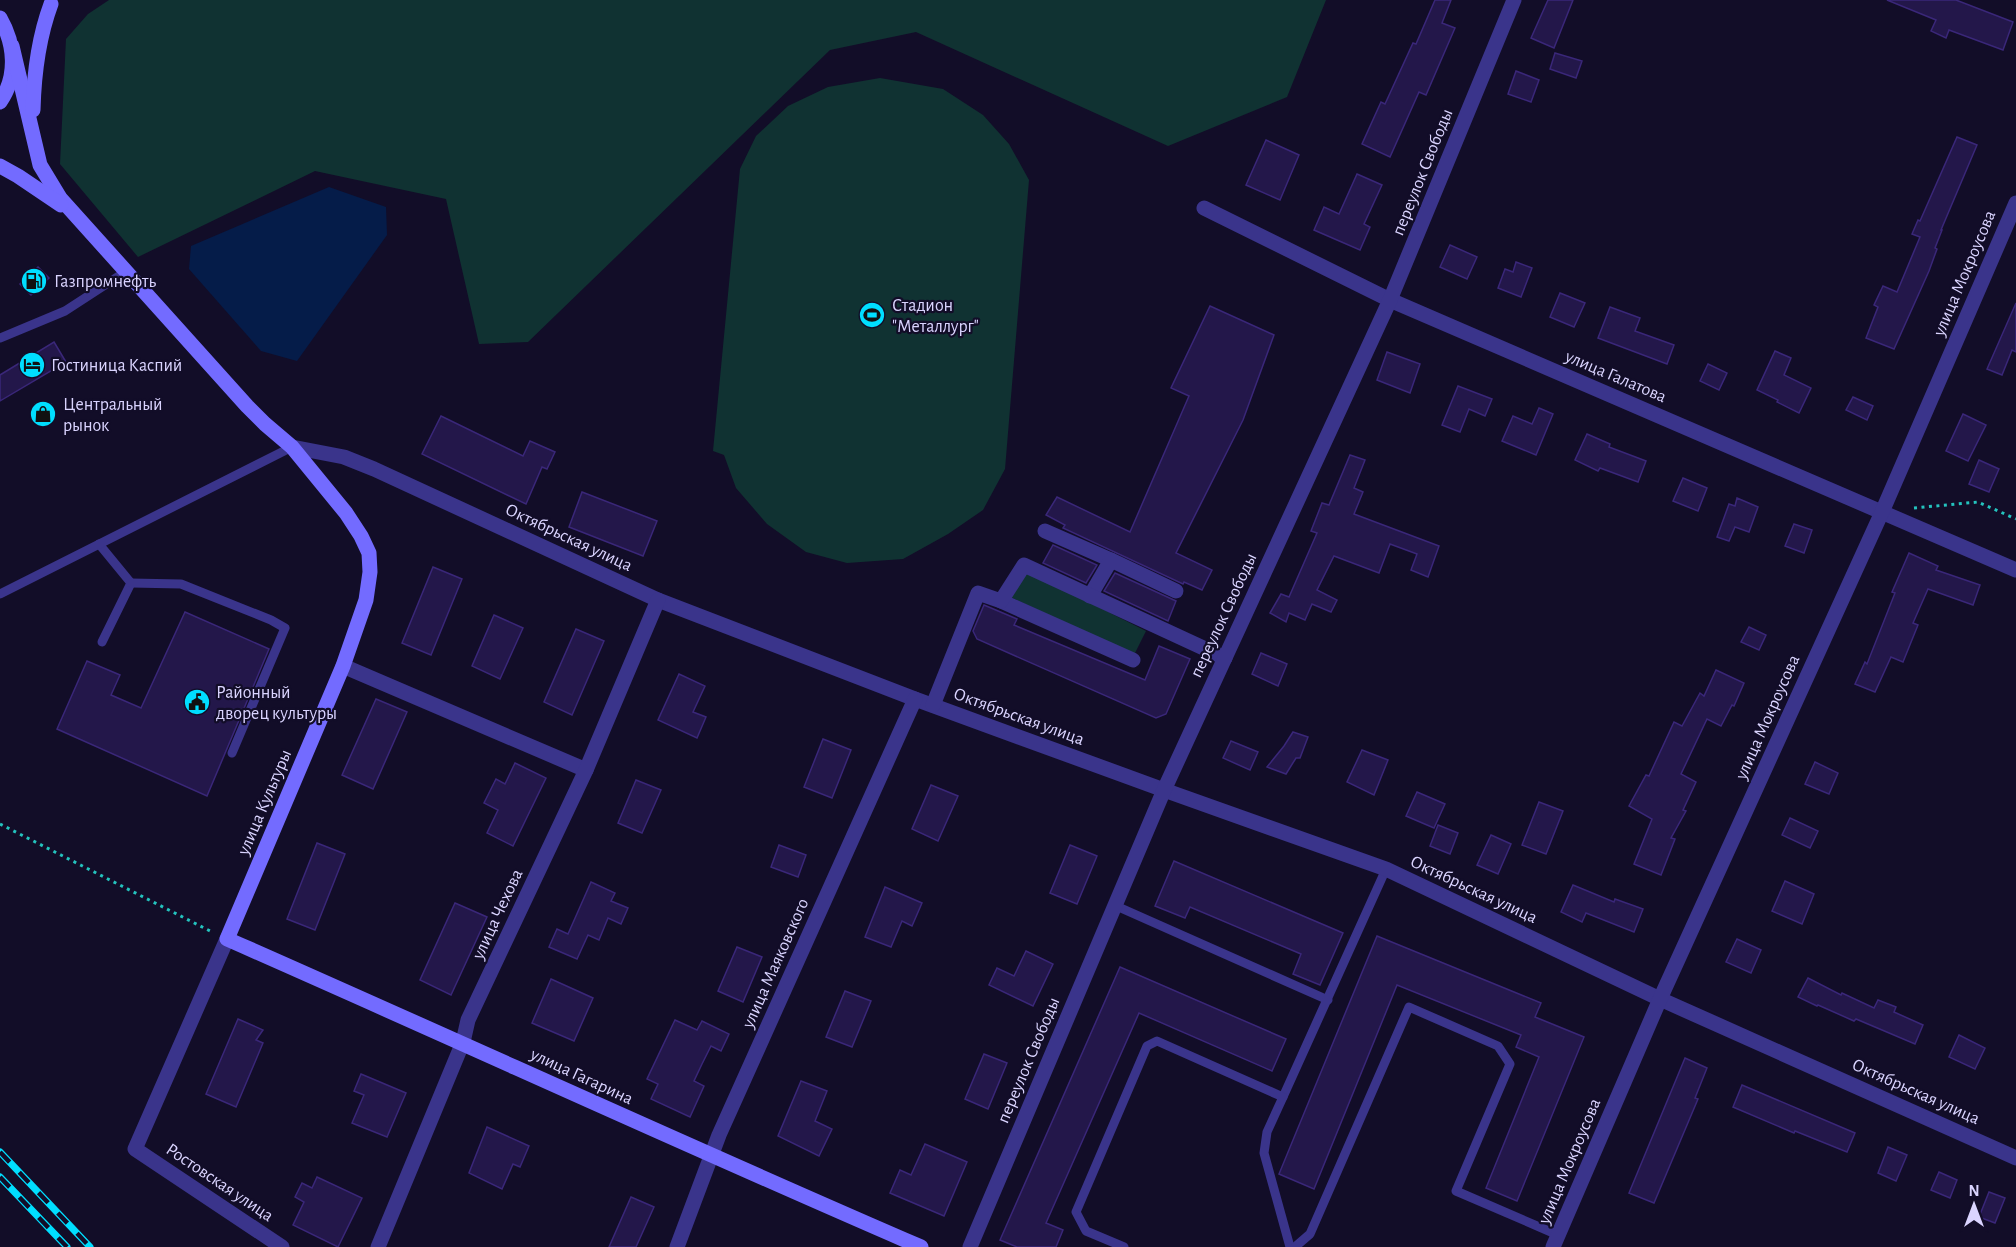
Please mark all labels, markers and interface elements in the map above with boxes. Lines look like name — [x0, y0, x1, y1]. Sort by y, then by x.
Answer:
street label: переулок Свободы — [1388, 106, 1457, 238]
street label: улица Мокроусова — [1930, 208, 1999, 340]
fuel station icon: Газпромнефть — [19, 266, 49, 296]
place label: Газпромнефть — [54, 273, 156, 291]
place label: Стадион "Металлург" — [892, 297, 979, 336]
sports icon: Стадион "Металлург" — [857, 300, 887, 330]
street label: улица Галатова — [1561, 347, 1669, 406]
hotel icon: Гостиница Каспий — [17, 350, 47, 380]
place label: Гостиница Каспий — [51, 357, 182, 375]
place label: Центральный рынок — [63, 396, 163, 435]
shop icon: Центральный рынок — [28, 399, 58, 429]
street label: Октябрьская улица — [502, 500, 635, 575]
street label: переулок Свободы — [1186, 550, 1261, 680]
street label: улица Мокроусова — [1732, 652, 1803, 783]
place label: Районный дворец культуры — [216, 684, 337, 723]
street label: Октябрьская улица — [951, 684, 1087, 749]
public building icon: Районный дворец культуры — [182, 687, 212, 717]
street label: улица Культуры — [234, 747, 295, 859]
street label: Октябрьская улица — [1407, 852, 1540, 927]
street label: улица Чехова — [469, 867, 527, 963]
street label: улица Маяковского — [739, 896, 813, 1032]
street label: переулок Свободы — [993, 994, 1064, 1126]
street label: улица Гагарина — [527, 1045, 636, 1108]
street label: Октябрьская улица — [1849, 1055, 1983, 1128]
street label: улица Мокроусова — [1535, 1096, 1604, 1228]
street label: Ростовская улица — [162, 1140, 276, 1225]
north arrow — [1944, 1175, 2004, 1235]
text: N — [1968, 1183, 1980, 1199]

